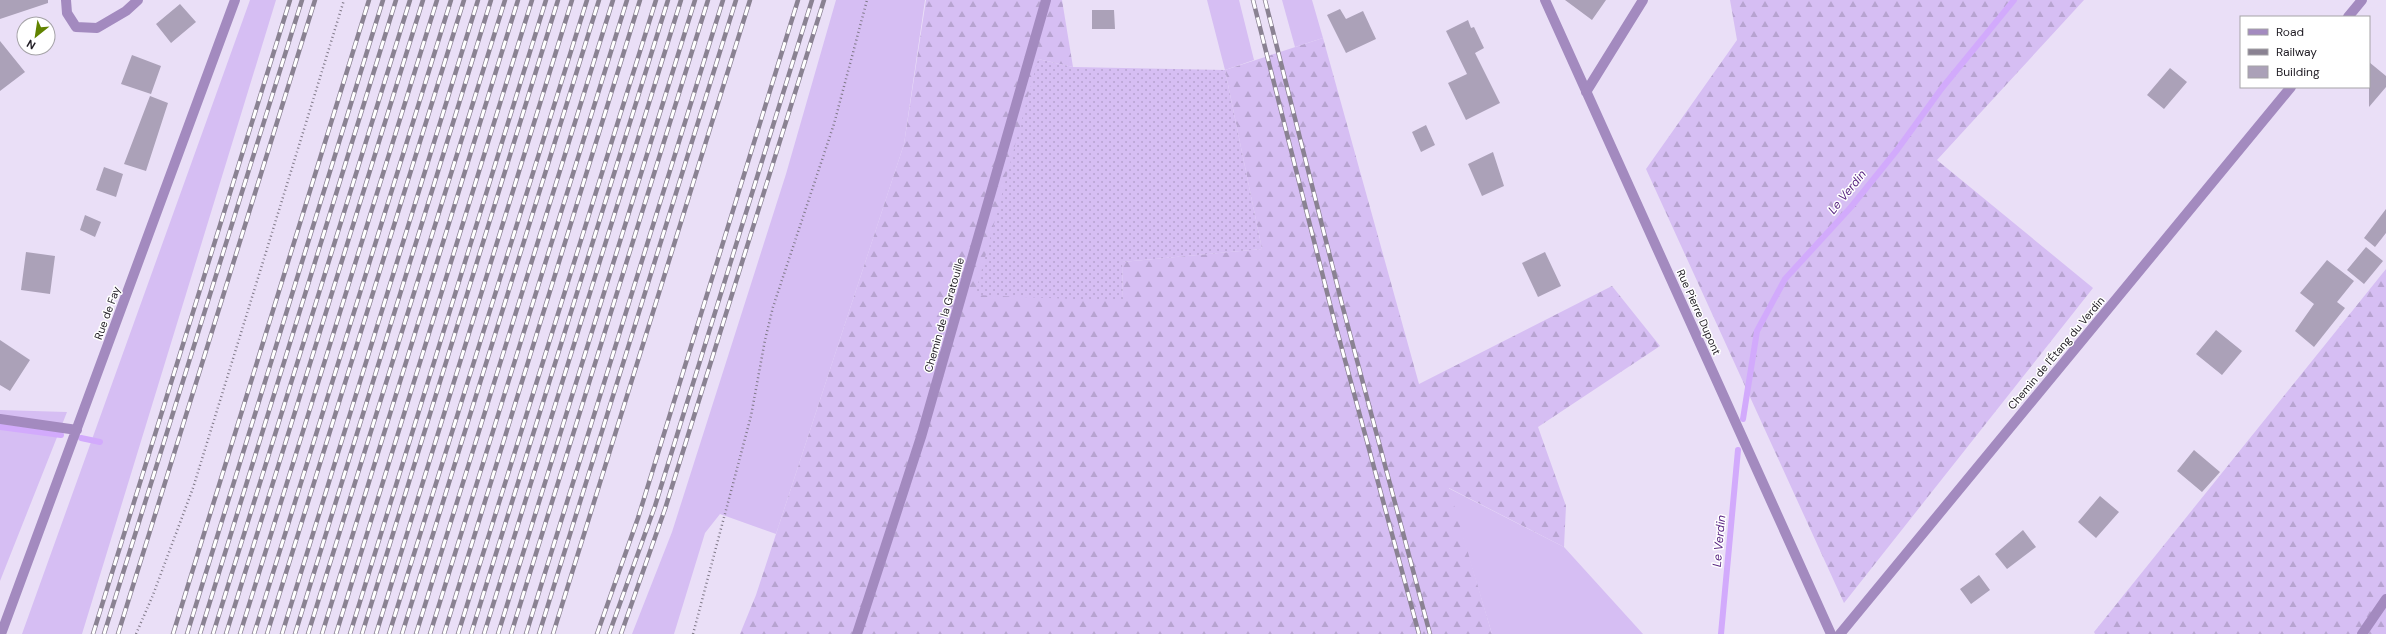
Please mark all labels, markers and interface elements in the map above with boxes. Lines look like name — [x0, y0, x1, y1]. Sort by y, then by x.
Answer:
north arrow — [16, 16, 56, 56]
legend — [2240, 16, 2370, 88]
text: Road — [2276, 24, 2304, 40]
text: N — [24, 37, 38, 53]
text: Railway — [2276, 44, 2317, 60]
text: Building — [2276, 64, 2320, 80]
water label: Le Verdin — [1824, 167, 1870, 217]
street label: Chemin de la Gratouille — [921, 256, 967, 374]
street label: Rue Pierre Dupont — [1674, 267, 1724, 357]
street label: Rue de Fay — [91, 285, 123, 341]
street label: Chemin de l'Étang du Verdin — [2005, 294, 2107, 412]
water label: Le Verdin — [1709, 514, 1729, 568]

